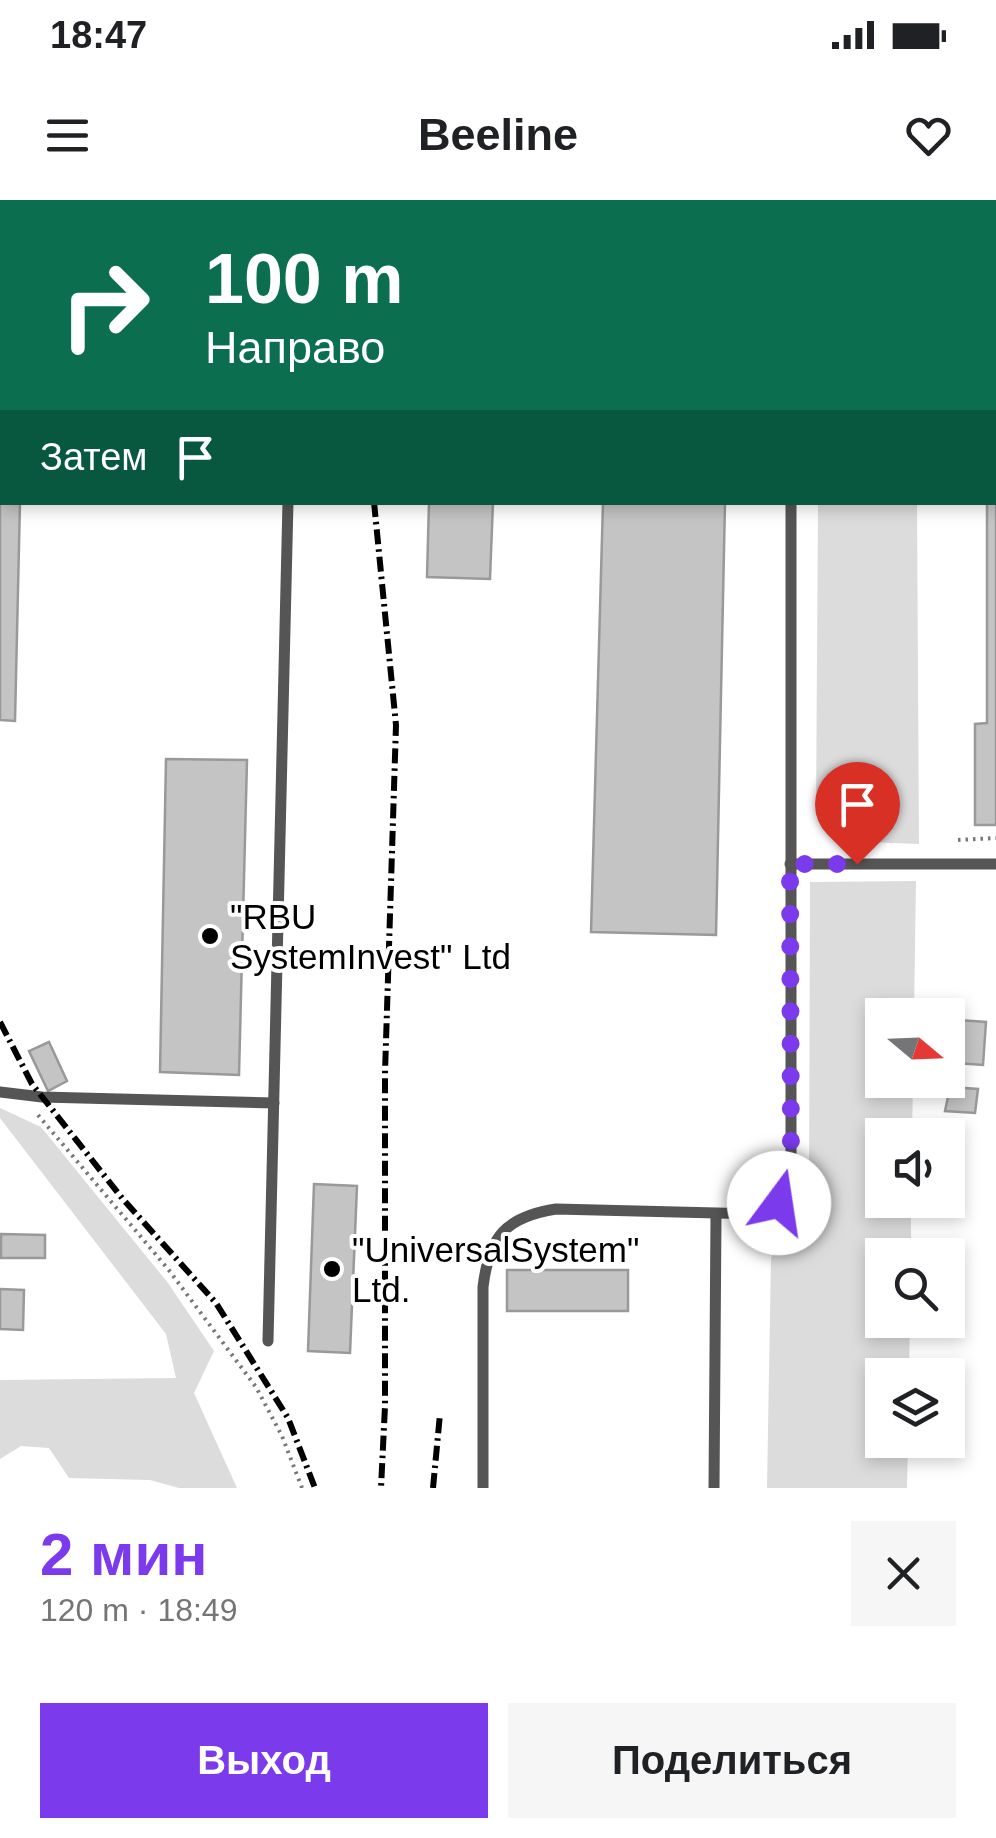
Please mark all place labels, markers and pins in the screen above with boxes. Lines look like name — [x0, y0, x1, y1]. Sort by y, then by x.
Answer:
pin — [815, 762, 900, 865]
place label: "RBU SystemInvest" Ltd — [230, 897, 511, 976]
marker: "RBU SystemInvest" Ltd — [199, 925, 221, 947]
place label: "UniversalSystem" Ltd. — [352, 1230, 639, 1309]
marker: "UniversalSystem" Ltd. — [321, 1258, 343, 1280]

